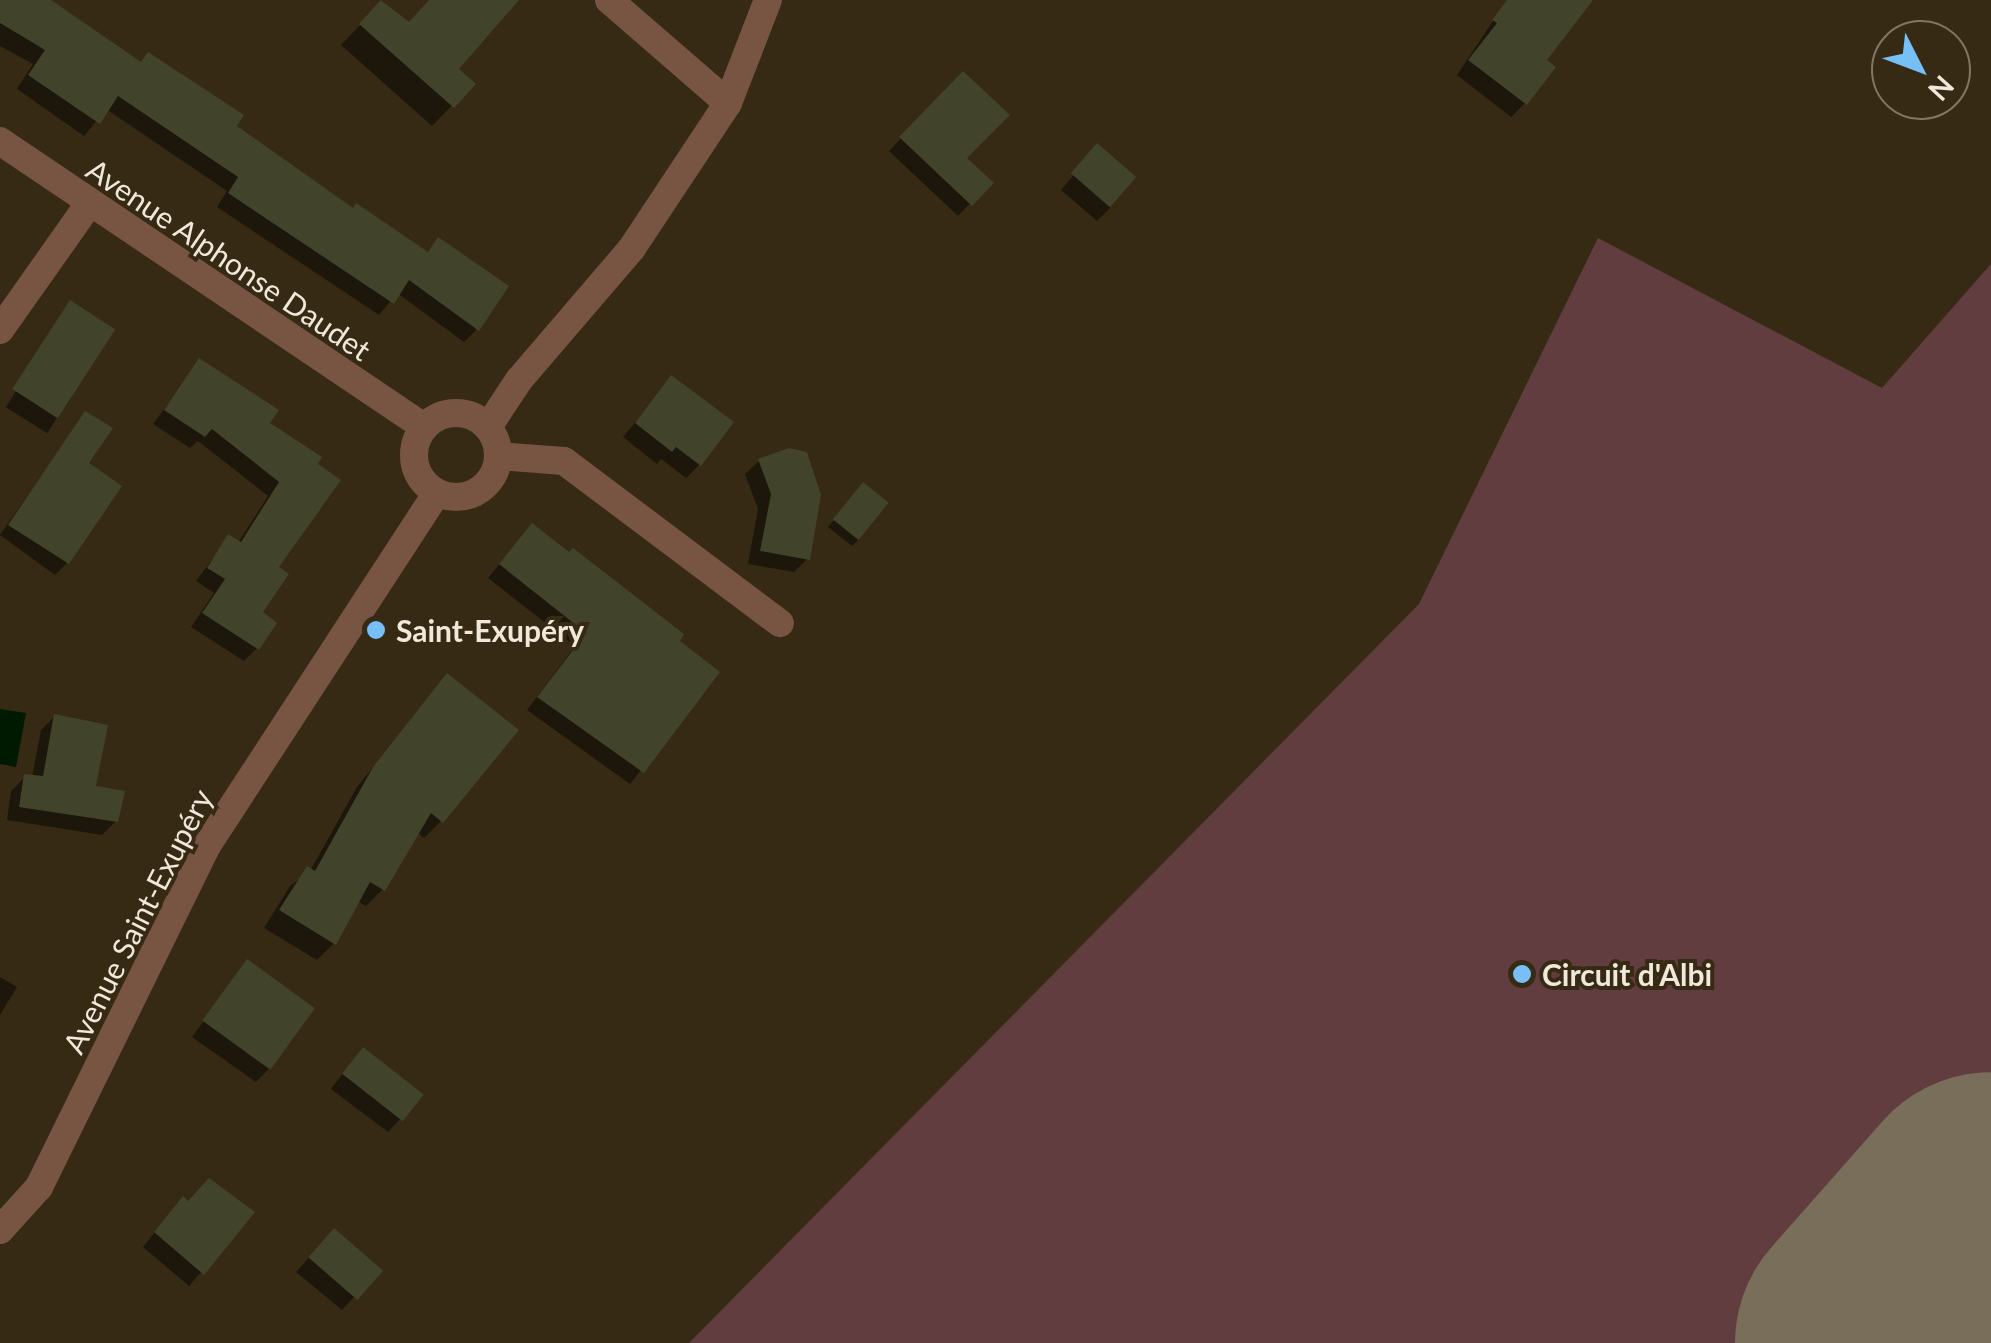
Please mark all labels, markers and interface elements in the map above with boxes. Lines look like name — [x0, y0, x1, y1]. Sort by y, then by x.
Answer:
north arrow — [1871, 20, 1971, 120]
text: N — [1922, 69, 1962, 108]
street label: Avenue Alphonse Daudet — [80, 150, 378, 368]
place label: Saint-Exupéry — [396, 612, 584, 648]
marker: Saint-Exupéry — [365, 619, 387, 641]
street label: Avenue Saint-Exupéry — [55, 783, 219, 1059]
place label: Circuit d'Albi — [1542, 956, 1712, 992]
marker: Circuit d'Albi — [1511, 963, 1533, 985]

